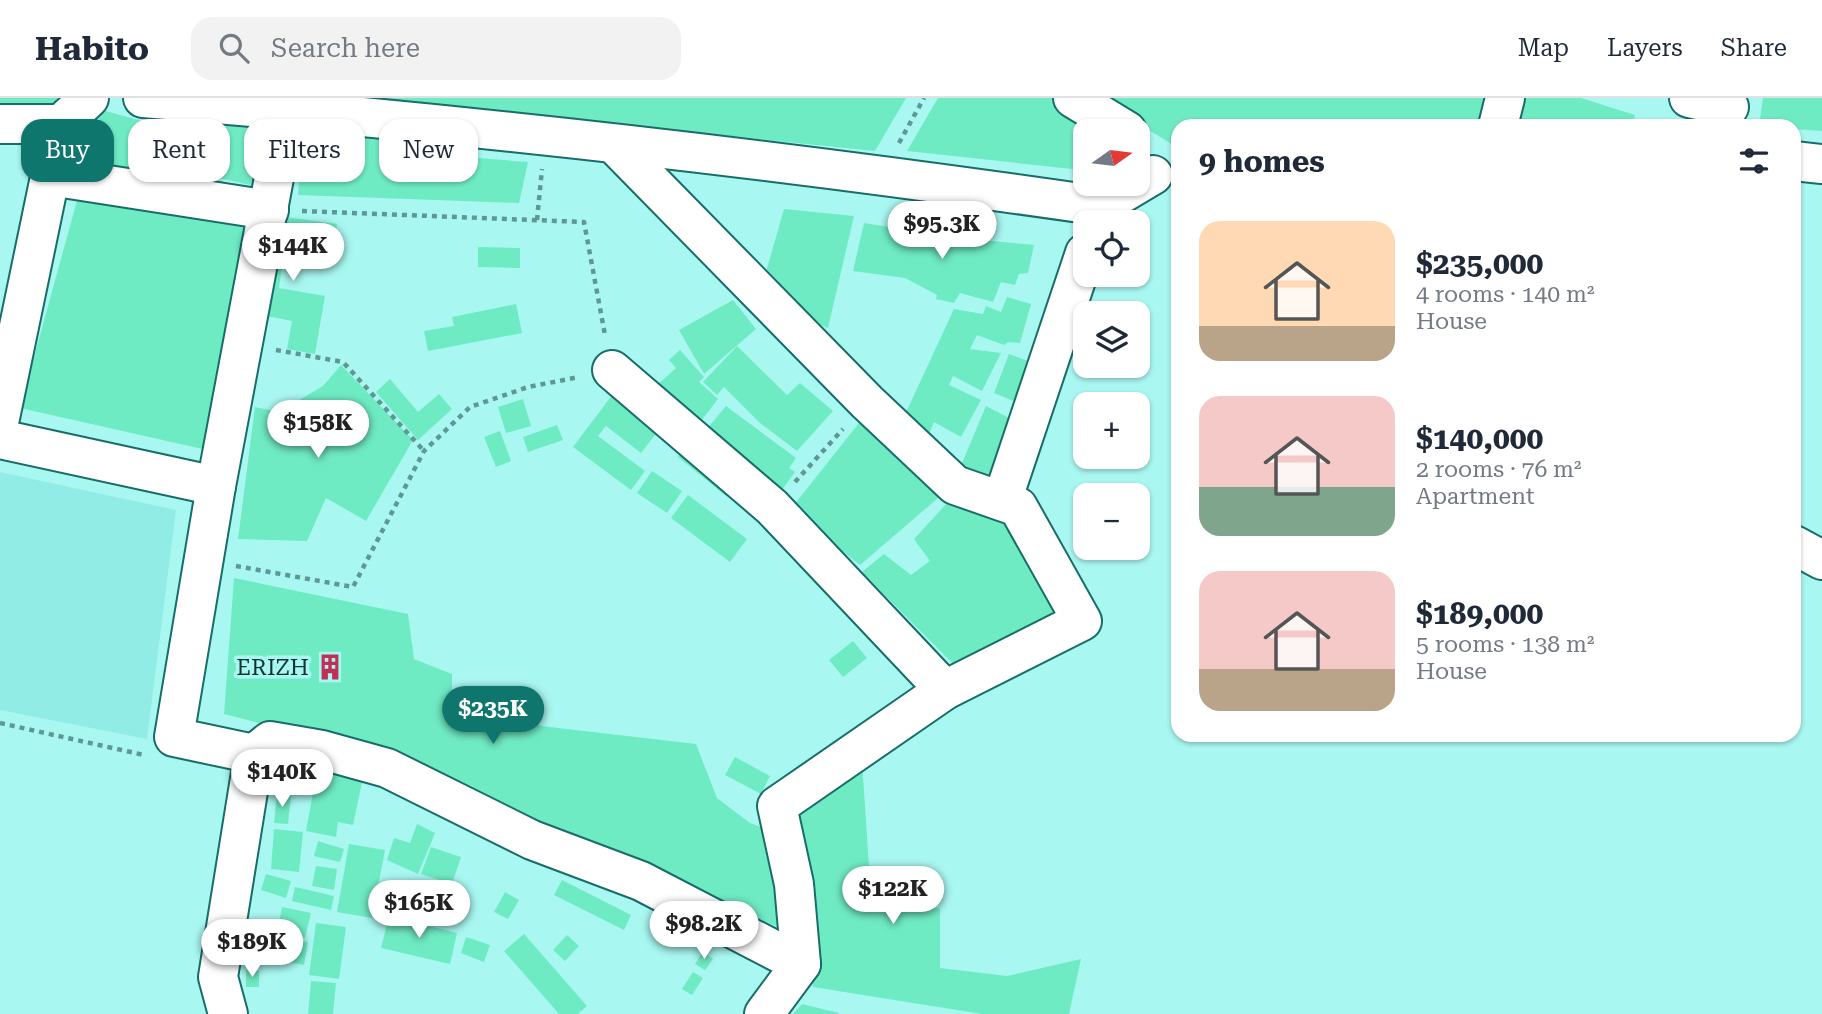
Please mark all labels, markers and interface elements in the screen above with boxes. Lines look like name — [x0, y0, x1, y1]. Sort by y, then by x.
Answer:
search box — [191, 17, 681, 80]
text: Habito — [35, 29, 149, 68]
icon: search — [215, 29, 253, 67]
text: Search here — [271, 33, 420, 63]
text: Map — [1518, 34, 1569, 62]
text: Layers — [1607, 34, 1683, 62]
text: Share — [1721, 34, 1787, 62]
chip: Buy — [21, 119, 114, 182]
chip: Rent — [128, 119, 230, 182]
chip: Filters — [244, 119, 365, 182]
chip: New — [379, 119, 478, 182]
north arrow — [1073, 119, 1150, 196]
map controls — [1073, 119, 1150, 560]
icon: filters — [1735, 142, 1773, 180]
text: 9 homes — [1199, 144, 1325, 179]
pin: $95.3K — [885, 202, 999, 261]
text: $95.3K — [904, 210, 980, 237]
button: locate — [1073, 210, 1150, 287]
pin: $144K — [244, 223, 342, 283]
text: $144K — [258, 232, 328, 259]
text: $235,000 — [1416, 246, 1543, 281]
icon: home — [1255, 249, 1339, 333]
text: 4 rooms · 140 m² — [1416, 281, 1594, 308]
button: layers — [1073, 301, 1150, 378]
text: House — [1416, 308, 1487, 335]
button: + — [1073, 392, 1150, 469]
pin: $158K — [269, 400, 367, 460]
text: $158K — [283, 409, 353, 436]
text: $140,000 — [1416, 421, 1543, 456]
icon: home — [1255, 424, 1339, 508]
text: 2 rooms · 76 m² — [1416, 456, 1582, 483]
button: − — [1073, 483, 1150, 560]
text: Apartment — [1416, 483, 1535, 510]
text: $189,000 — [1416, 596, 1543, 631]
icon: home — [1255, 599, 1339, 683]
text: 5 rooms · 138 m² — [1416, 631, 1594, 658]
building icon: ERIZH — [315, 652, 345, 682]
place label: ERIZH — [236, 654, 309, 681]
text: House — [1416, 658, 1487, 685]
pin: $235K — [444, 686, 542, 746]
text: $235K — [458, 695, 528, 722]
pin: $140K — [233, 750, 331, 809]
text: $140K — [247, 758, 317, 785]
pin: $122K — [844, 866, 942, 926]
text: $122K — [858, 875, 928, 902]
pin: $165K — [370, 880, 468, 940]
text: $165K — [384, 889, 454, 916]
pin: $98.2K — [647, 902, 761, 961]
text: $98.2K — [666, 910, 742, 937]
pin: $189K — [203, 920, 301, 979]
text: $189K — [217, 928, 287, 955]

